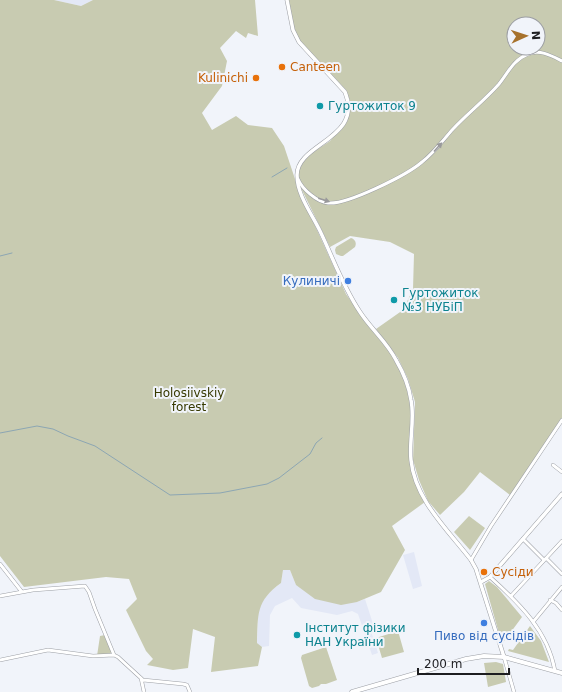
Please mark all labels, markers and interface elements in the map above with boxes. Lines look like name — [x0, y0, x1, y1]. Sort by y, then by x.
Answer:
north arrow — [506, 16, 546, 56]
text: N — [529, 31, 542, 40]
place label: Canteen — [290, 60, 340, 74]
marker: Canteen — [277, 62, 287, 72]
place label: Kulinichi — [198, 71, 248, 85]
marker: Kulinichi — [251, 73, 261, 83]
place label: Гуртожиток 9 — [328, 99, 416, 113]
marker: Гуртожиток 9 — [315, 101, 325, 111]
one-way arrow — [433, 142, 442, 151]
one-way arrow — [319, 197, 331, 203]
place label: Кулиничі — [283, 274, 340, 288]
marker: Кулиничі — [343, 276, 353, 286]
place label: Гуртожиток №3 НУБіП — [402, 286, 479, 314]
marker: Гуртожиток №3 НУБіП — [389, 295, 399, 305]
park label: Holosiivskiy forest — [154, 386, 224, 414]
place label: Сусіди — [492, 565, 534, 579]
marker: Сусіди — [479, 567, 489, 577]
marker: Пиво від сусідів — [479, 618, 489, 628]
place label: Інститут фізики НАН України — [305, 621, 406, 649]
place label: Пиво від сусідів — [434, 629, 534, 643]
marker: Інститут фізики НАН України — [292, 630, 302, 640]
scale bar — [418, 650, 509, 676]
text: 200 m — [424, 657, 462, 671]

